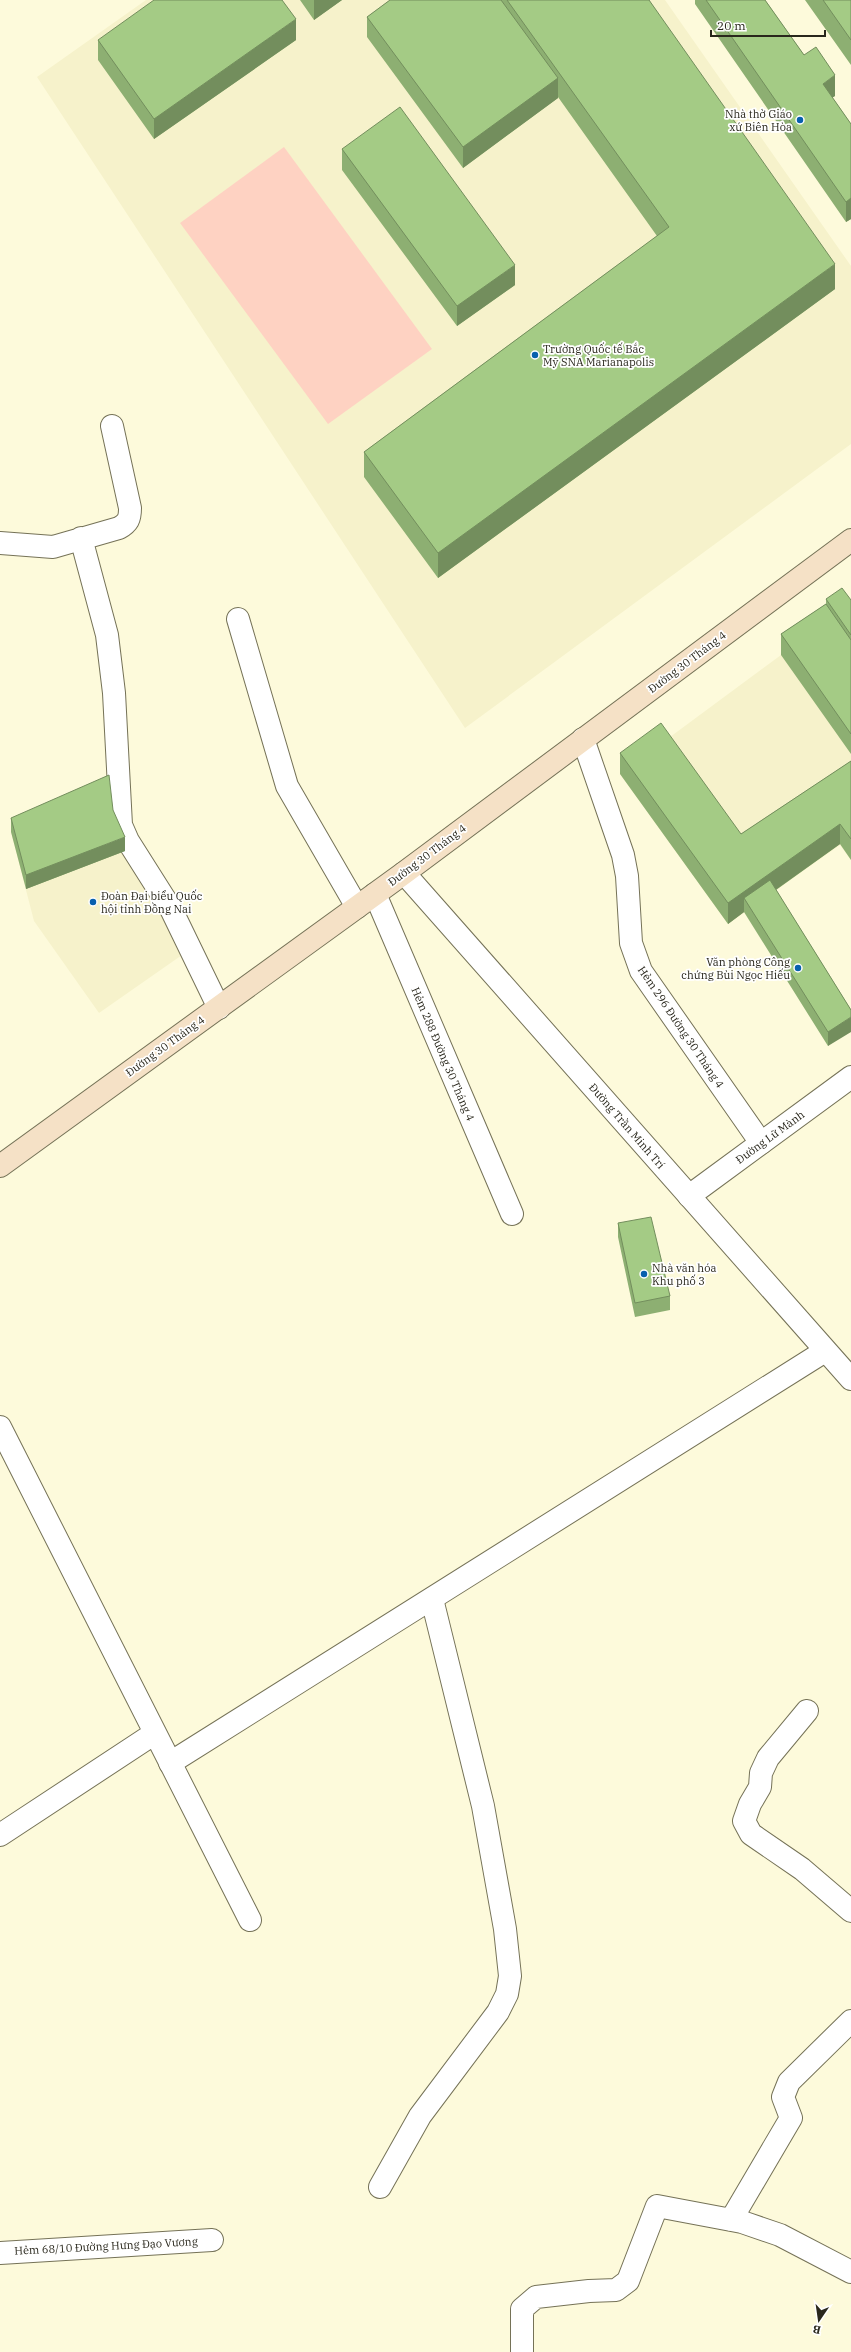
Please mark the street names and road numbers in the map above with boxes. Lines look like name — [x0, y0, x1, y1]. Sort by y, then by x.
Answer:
street label: Đường 30 Tháng 4 — [645, 628, 729, 696]
street label: Đường 30 Tháng 4 — [385, 821, 469, 889]
street label: Hẻm 296 Đường 30 Tháng 4 — [635, 963, 727, 1091]
street label: Hẻm 288 Đường 30 Tháng 4 — [408, 985, 478, 1123]
street label: Đường 30 Tháng 4 — [123, 1012, 208, 1079]
street label: Đường Trần Minh Trí — [586, 1080, 668, 1172]
street label: Đường Lữ Mành — [733, 1107, 807, 1167]
street label: Hẻm 68/10 Đường Hưng Đạo Vương — [14, 2234, 198, 2258]

